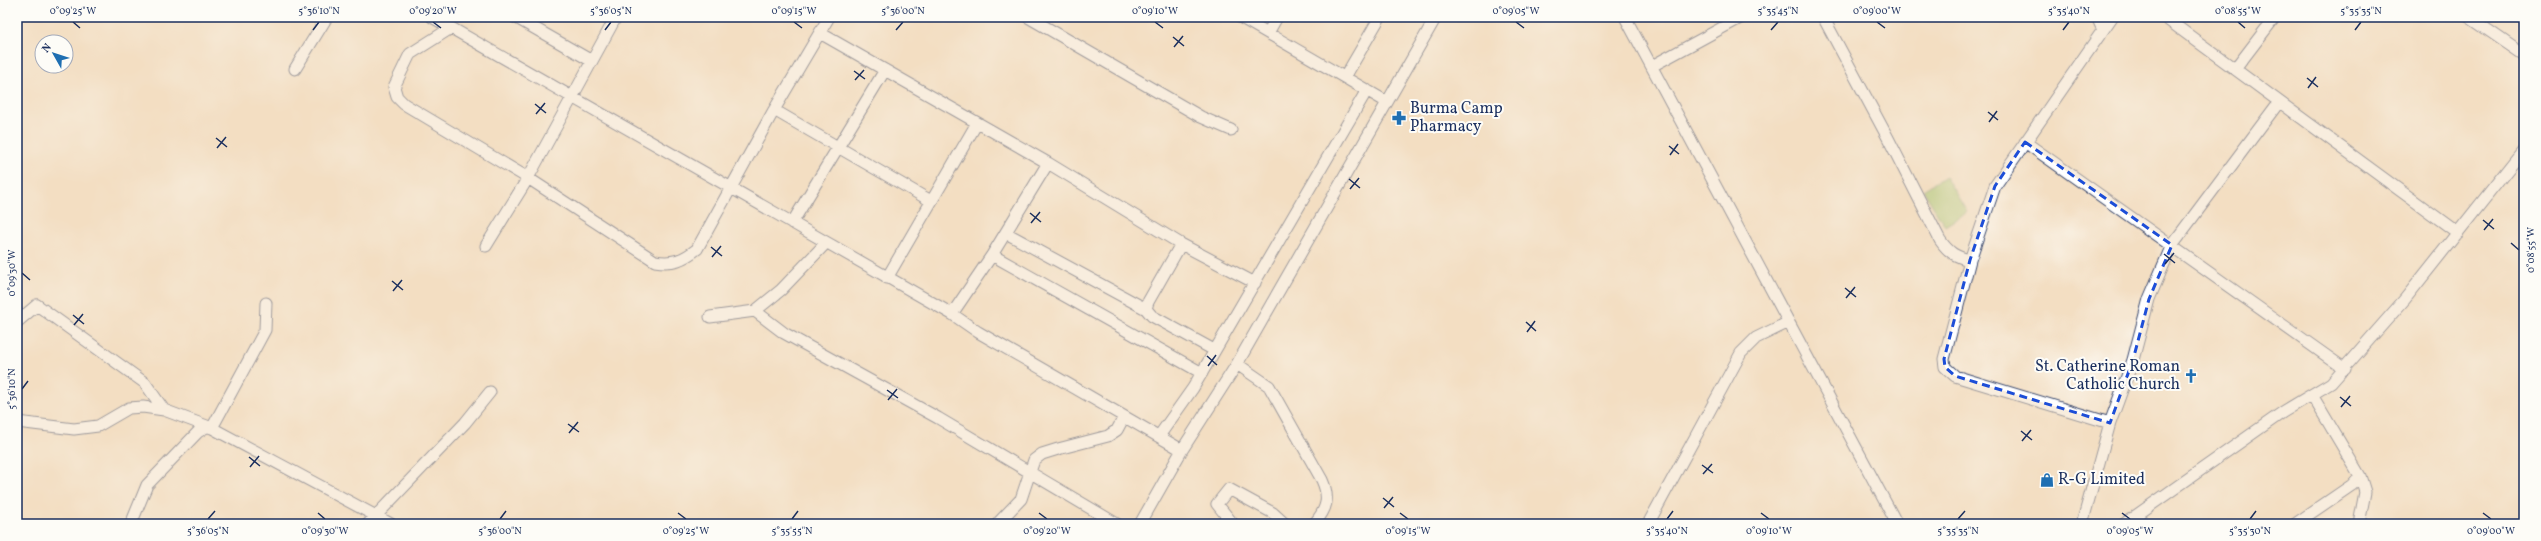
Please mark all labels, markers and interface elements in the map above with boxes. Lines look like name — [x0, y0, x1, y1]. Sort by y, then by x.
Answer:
text: 0°09'25"W — [50, 4, 96, 18]
text: 5°36'10"N — [298, 4, 340, 18]
text: 0°09'20"W — [409, 4, 457, 18]
text: 5°36'05"N — [590, 4, 633, 18]
text: 0°09'15"W — [771, 4, 817, 18]
text: 5°36'00"N — [881, 4, 925, 18]
text: 0°09'10"W — [1132, 4, 1178, 18]
text: 0°09'05"W — [1493, 4, 1539, 18]
text: 5°35'45"N — [1758, 4, 1799, 18]
text: 0°09'00"W — [1853, 4, 1901, 18]
text: 5°35'40"N — [2048, 4, 2091, 18]
text: 0°08'55"W — [2215, 4, 2261, 18]
text: 5°35'35"N — [2340, 4, 2382, 18]
north arrow — [34, 34, 74, 74]
text: N — [39, 41, 56, 56]
place label: Burma Camp Pharmacy — [1410, 98, 1503, 138]
pharmacy icon: Burma Camp Pharmacy — [1391, 110, 1407, 126]
text: 0°08'55"W — [2524, 227, 2538, 273]
text: 0°09'30"W — [5, 249, 19, 297]
place label: St. Catherine Roman Catholic Church — [2035, 356, 2180, 396]
text: 5°36'10"N — [5, 368, 19, 410]
church icon: St. Catherine Roman Catholic Church — [2183, 368, 2199, 384]
place label: R-G Limited — [2058, 469, 2145, 491]
shop icon: R-G Limited — [2039, 472, 2055, 488]
text: 5°36'05"N — [187, 524, 230, 538]
text: 0°09'30"W — [301, 524, 349, 538]
text: 5°36'00"N — [478, 524, 522, 538]
text: 0°09'25"W — [663, 524, 709, 538]
text: 5°35'55"N — [772, 524, 813, 538]
text: 0°09'20"W — [1023, 524, 1071, 538]
text: 0°09'15"W — [1385, 524, 1431, 538]
text: 5°35'40"N — [1646, 524, 1689, 538]
text: 0°09'10"W — [1746, 524, 1792, 538]
text: 5°35'35"N — [1937, 524, 1979, 538]
text: 0°09'05"W — [2107, 524, 2153, 538]
text: 5°35'30"N — [2229, 524, 2272, 538]
text: 0°09'00"W — [2467, 524, 2515, 538]

